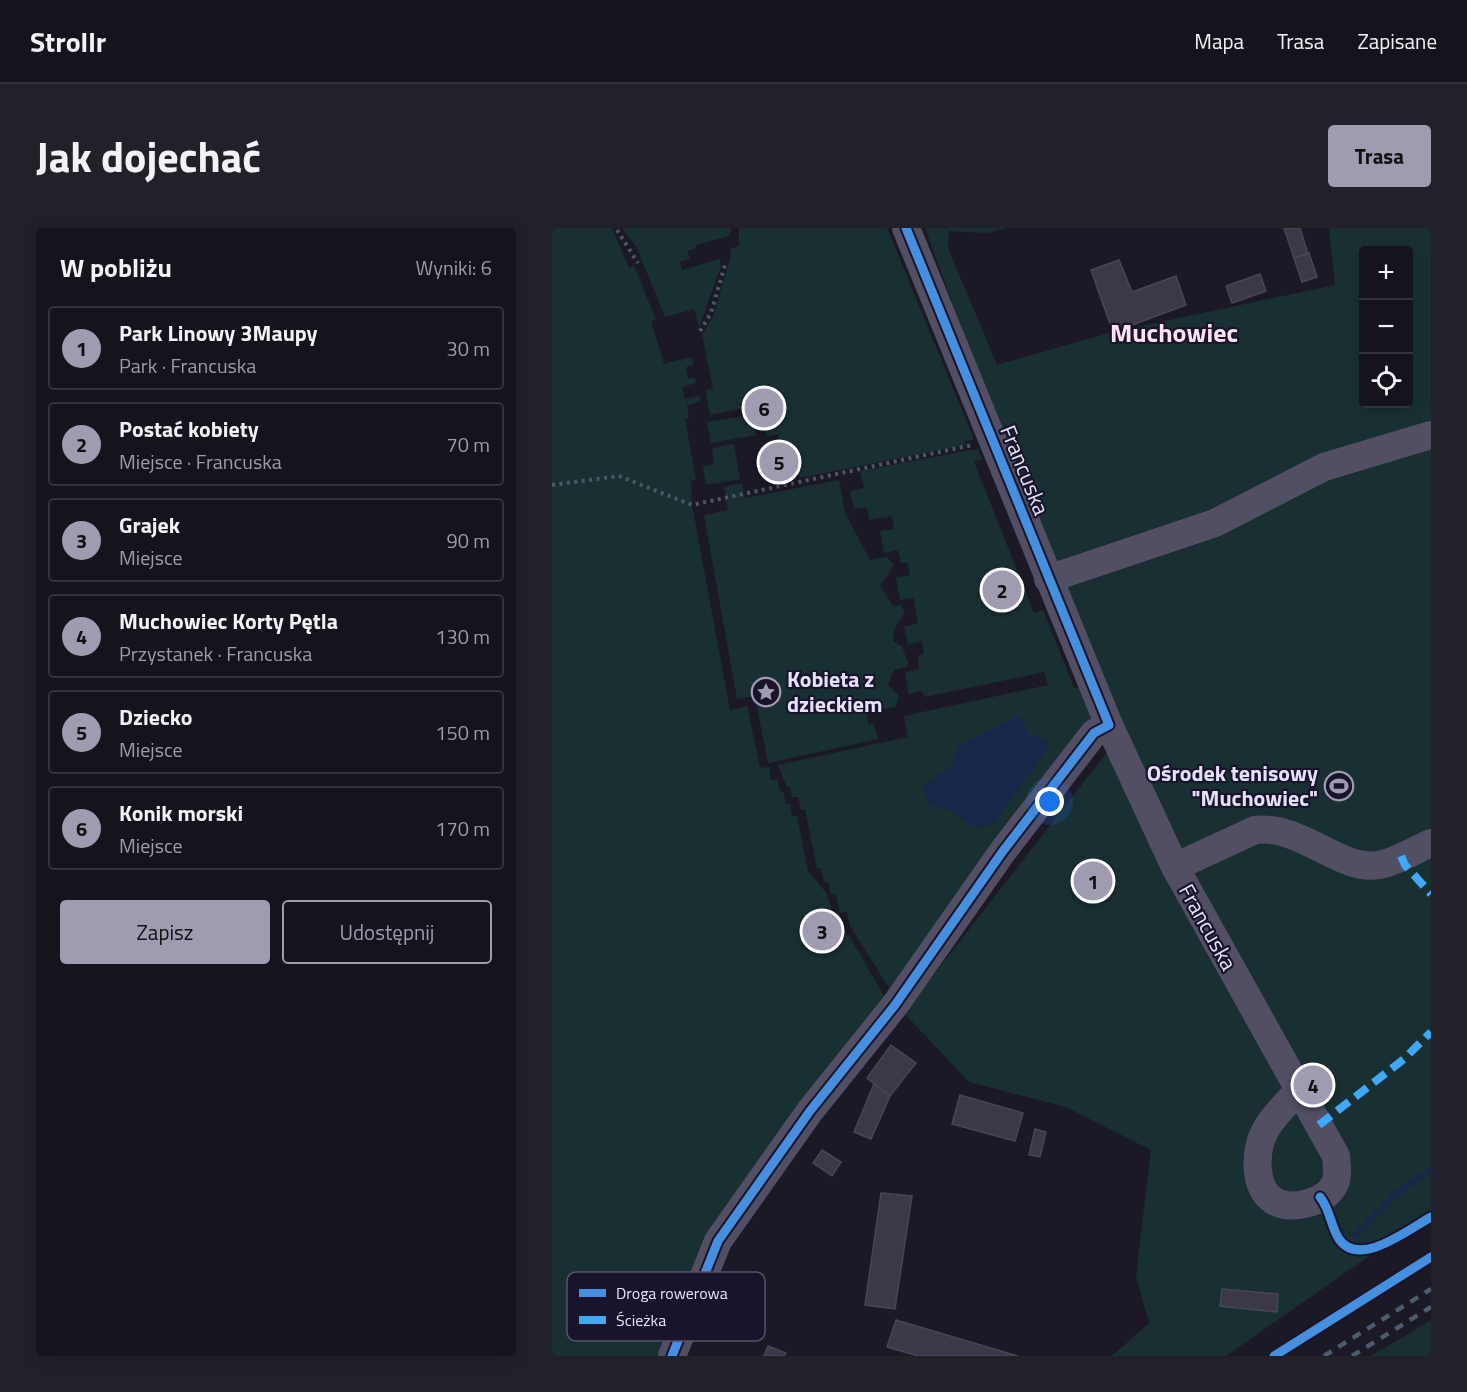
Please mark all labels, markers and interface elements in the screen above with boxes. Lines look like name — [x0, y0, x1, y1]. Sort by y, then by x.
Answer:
text: Strollr — [30, 20, 106, 63]
text: Mapa — [1194, 25, 1244, 57]
text: Trasa — [1277, 25, 1324, 57]
text: Zapisane — [1357, 25, 1437, 57]
text: Jak dojechać — [36, 124, 261, 188]
button: Trasa — [1328, 125, 1431, 187]
map controls — [1359, 246, 1413, 408]
button: + — [1359, 246, 1413, 300]
text: W pobliżu — [60, 248, 172, 287]
text: Wyniki: 6 — [416, 252, 492, 283]
button: − — [1359, 300, 1413, 354]
district label: Muchowiec — [1110, 313, 1238, 352]
text: Park Linowy 3Maupy — [119, 316, 318, 350]
text: 1 — [76, 333, 87, 364]
text: 30 m — [446, 333, 490, 364]
text: Park · Francuska — [119, 350, 256, 381]
button: locate — [1359, 354, 1413, 408]
pin: 6 — [744, 386, 784, 430]
text: Postać kobiety — [119, 412, 259, 446]
street label: Francuska — [992, 420, 1058, 520]
text: 2 — [76, 429, 87, 460]
text: 70 m — [446, 429, 490, 460]
pin: 5 — [760, 440, 798, 484]
text: Miejsce · Francuska — [119, 446, 282, 477]
text: Grajek — [119, 508, 180, 542]
text: 3 — [76, 525, 87, 556]
text: 90 m — [446, 525, 490, 556]
text: Miejsce — [119, 542, 183, 573]
pin: 2 — [982, 568, 1022, 613]
text: Muchowiec Korty Pętla — [119, 604, 338, 638]
text: 4 — [76, 621, 87, 652]
text: 130 m — [435, 621, 490, 652]
text: Przystanek · Francuska — [119, 638, 312, 669]
place label: Kobieta z dzieckiem — [787, 662, 882, 721]
place icon: Kobieta z dzieckiem — [750, 676, 782, 708]
text: Dziecko — [119, 700, 193, 734]
text: 5 — [76, 717, 87, 748]
text: 150 m — [435, 717, 490, 748]
text: Miejsce — [119, 734, 183, 765]
place label: Ośrodek tenisowy "Muchowiec" — [1147, 756, 1318, 815]
sports icon: Ośrodek tenisowy "Muchowiec" — [1323, 770, 1355, 802]
your location — [1035, 787, 1064, 816]
text: Konik morski — [119, 796, 243, 830]
text: 6 — [76, 813, 87, 844]
text: 170 m — [435, 813, 490, 844]
text: Miejsce — [119, 830, 183, 861]
pin: 1 — [1074, 858, 1112, 904]
street label: Francuska — [1170, 877, 1246, 977]
button: Zapisz — [60, 900, 270, 964]
button: Udostępnij — [282, 900, 492, 964]
pin: 3 — [802, 908, 842, 954]
pin: 4 — [1294, 1062, 1332, 1108]
legend — [567, 1272, 765, 1341]
text: Droga rowerowa — [616, 1281, 728, 1305]
text: Ścieżka — [616, 1308, 666, 1332]

